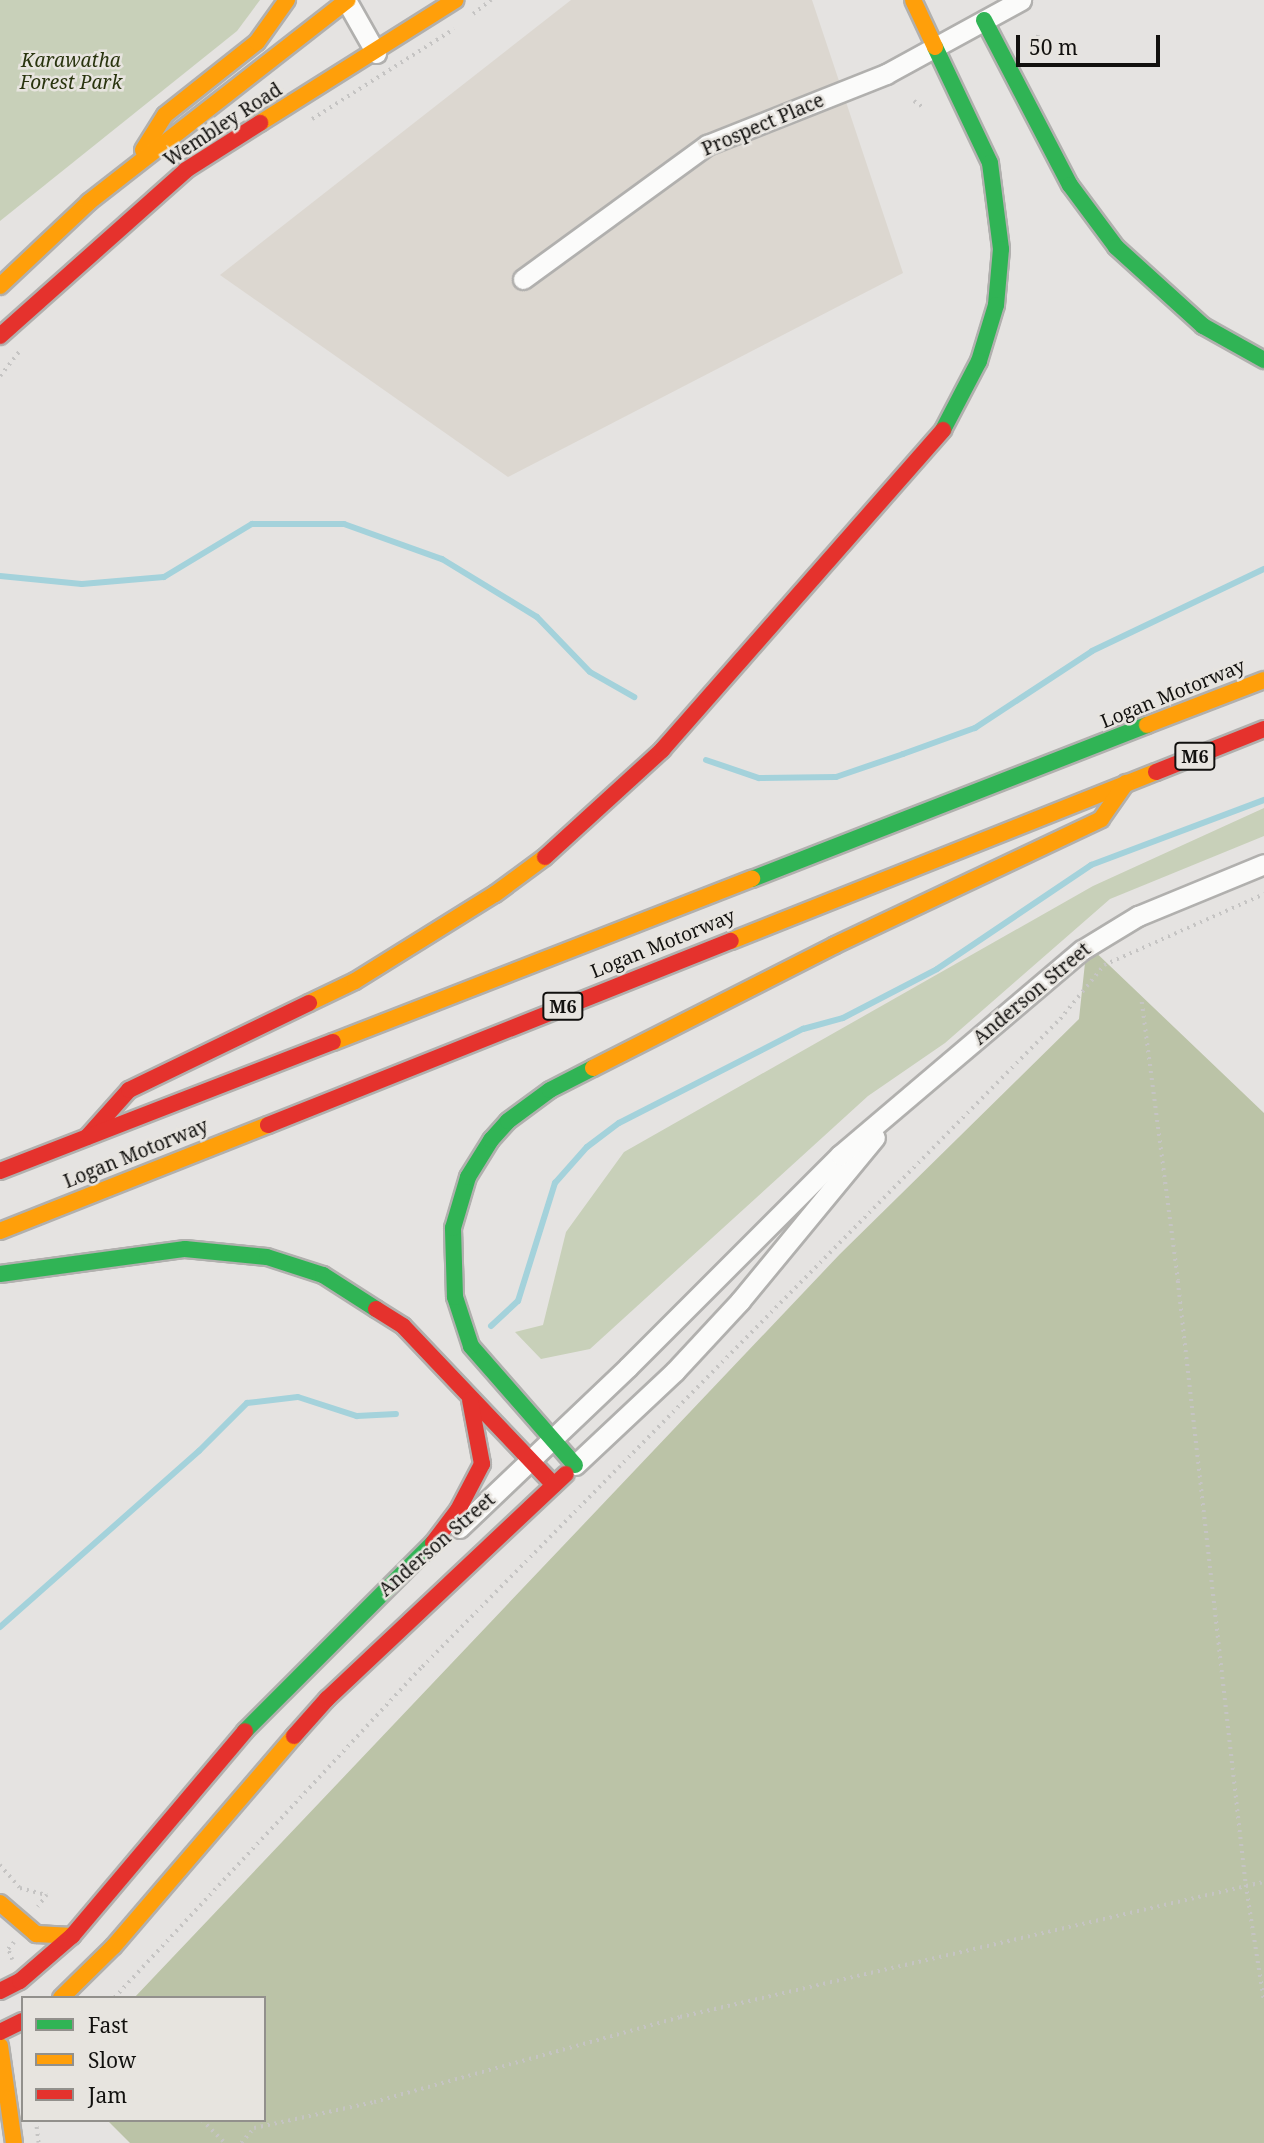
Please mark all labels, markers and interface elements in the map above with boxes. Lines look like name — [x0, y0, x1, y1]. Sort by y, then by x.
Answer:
scale bar — [1019, 21, 1162, 65]
text: 50 m — [1029, 33, 1078, 61]
park label: Karawatha Forest Park — [20, 50, 122, 94]
street label: Wembley Road — [160, 78, 286, 172]
street label: Prospect Place — [699, 89, 827, 161]
street label: Logan Motorway — [1097, 655, 1249, 733]
road number: M6 — [1174, 742, 1216, 770]
street label: Logan Motorway — [587, 905, 739, 983]
street label: Anderson Street — [969, 938, 1095, 1050]
road number: M6 — [542, 992, 584, 1021]
street label: Logan Motorway — [60, 1115, 212, 1193]
street label: Anderson Street — [374, 1488, 500, 1602]
legend — [21, 1996, 266, 2122]
text: Fast — [88, 2011, 128, 2039]
text: Slow — [88, 2046, 136, 2074]
text: Jam — [88, 2081, 127, 2109]

